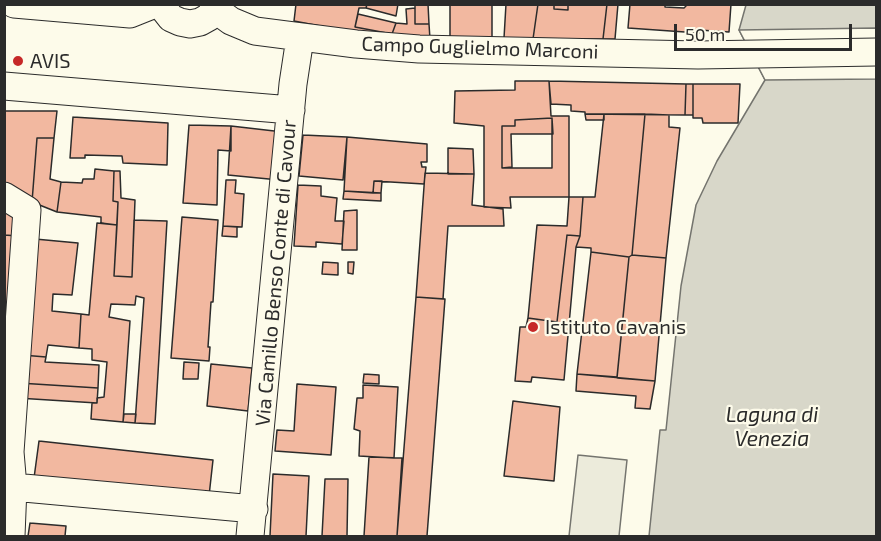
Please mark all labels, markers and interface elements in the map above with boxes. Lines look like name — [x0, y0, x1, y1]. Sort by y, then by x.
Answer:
scale bar — [677, 12, 856, 50]
text: 50 m — [685, 23, 725, 45]
street label: Campo Guglielmo Marconi — [361, 32, 599, 64]
place label: AVIS — [30, 49, 70, 73]
marker: AVIS — [11, 54, 25, 68]
street label: Via Camillo Benso Conte di Cavour — [251, 119, 301, 427]
place label: Istituto Cavanis — [545, 315, 686, 339]
marker: Istituto Cavanis — [526, 320, 540, 334]
water label: Laguna di Venezia — [726, 402, 818, 452]

